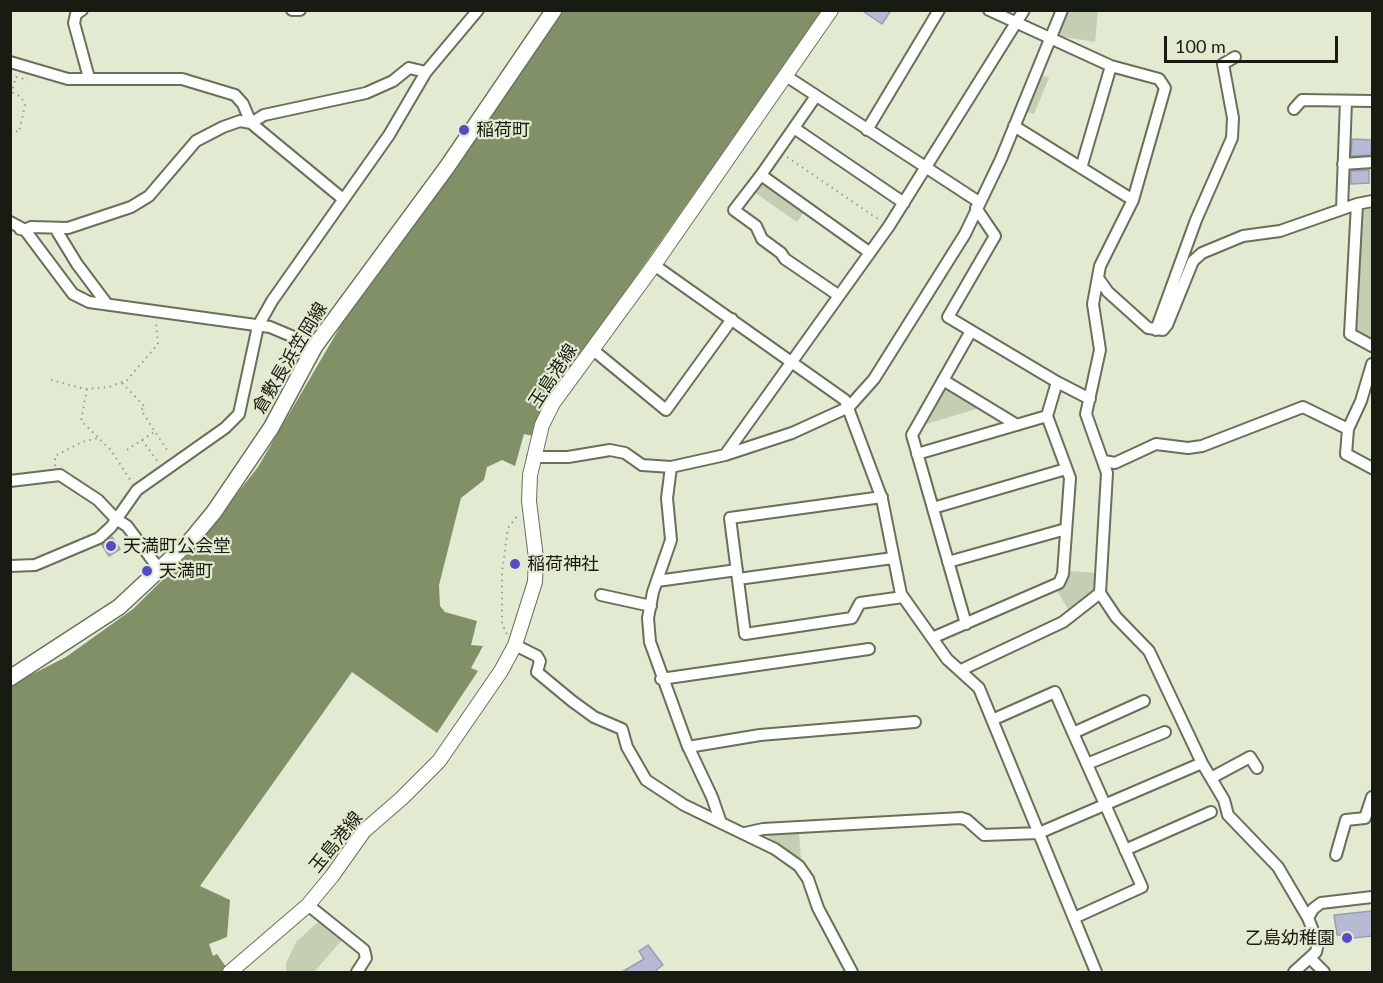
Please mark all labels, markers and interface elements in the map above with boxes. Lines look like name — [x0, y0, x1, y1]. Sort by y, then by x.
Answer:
scale bar — [1167, 24, 1341, 62]
text: 100 m — [1175, 35, 1226, 57]
place label: 稲荷町 — [476, 119, 530, 141]
marker: 稲荷町 — [457, 123, 471, 137]
street label: 倉敷長浜笠岡線 — [248, 298, 332, 418]
street label: 玉島港線 — [524, 340, 582, 412]
place label: 天満町公会堂 — [123, 535, 231, 557]
marker: 天満町公会堂 — [104, 539, 118, 553]
place label: 稲荷神社 — [527, 553, 599, 575]
marker: 稲荷神社 — [508, 557, 522, 571]
place label: 天満町 — [159, 560, 213, 582]
marker: 天満町 — [140, 564, 154, 578]
street label: 玉島港線 — [305, 807, 367, 877]
place label: 乙島幼稚園 — [1245, 927, 1335, 949]
marker: 乙島幼稚園 — [1340, 931, 1354, 945]

